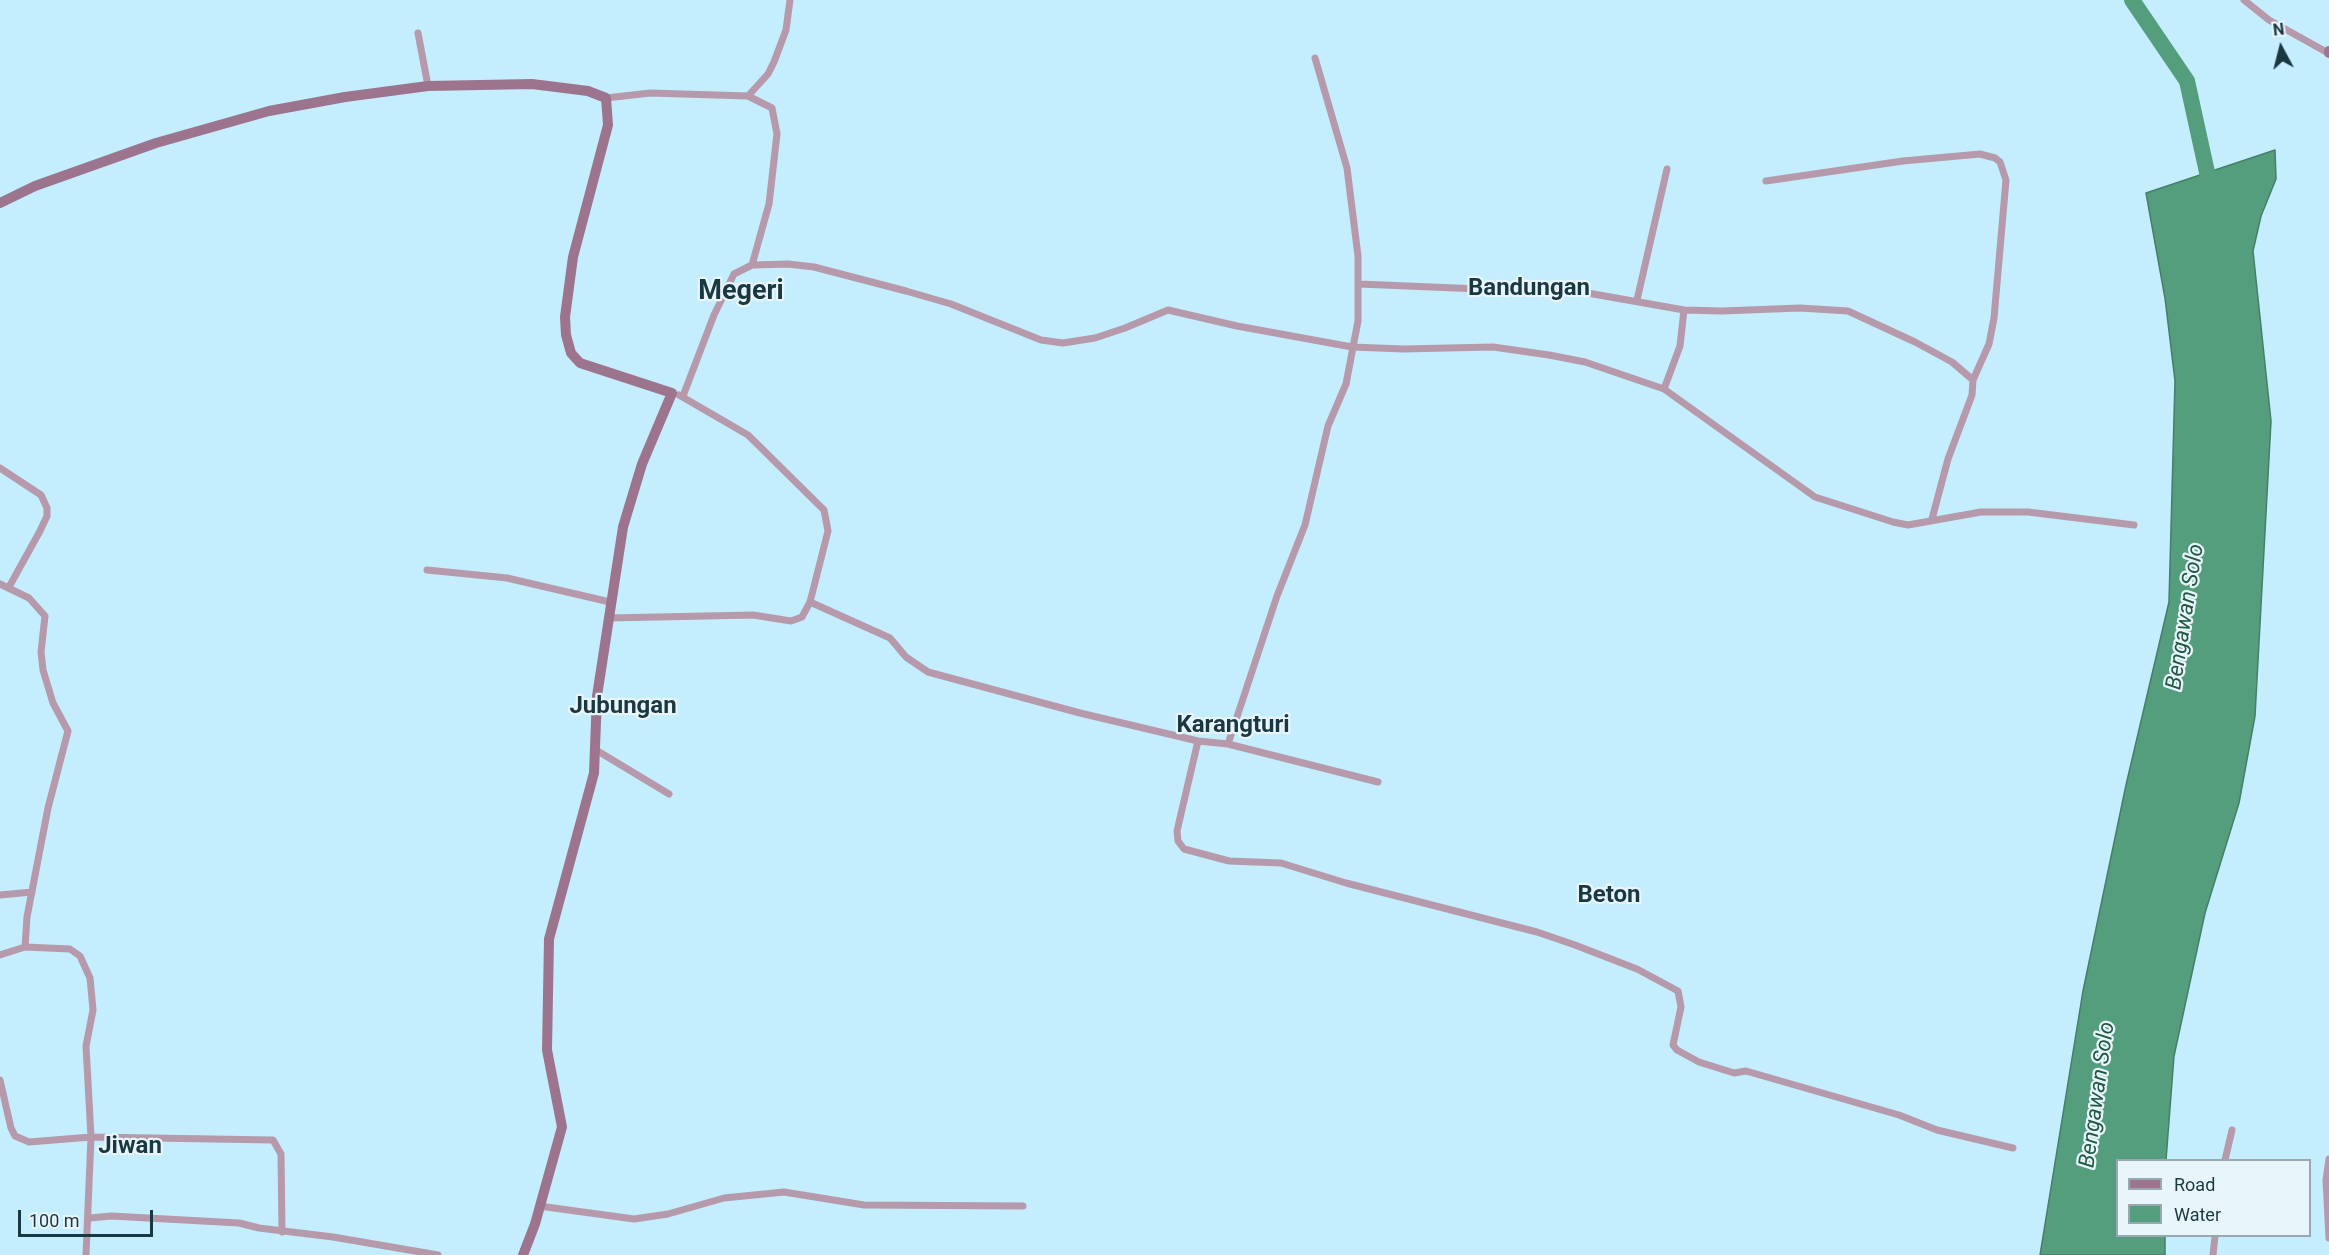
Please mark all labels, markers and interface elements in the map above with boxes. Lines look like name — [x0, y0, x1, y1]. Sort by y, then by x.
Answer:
north arrow — [2251, 18, 2311, 78]
text: N — [2272, 20, 2286, 40]
district label: Bandungan — [1468, 275, 1590, 303]
district label: Megeri — [698, 276, 784, 308]
water label: Bengawan Solo — [2161, 542, 2211, 692]
district label: Jubungan — [569, 693, 677, 721]
district label: Karangturi — [1176, 712, 1290, 740]
district label: Beton — [1577, 882, 1641, 910]
water label: Bengawan Solo — [2075, 1020, 2121, 1170]
district label: Jiwan — [98, 1133, 162, 1161]
legend — [2116, 1159, 2311, 1237]
text: Road — [2174, 1174, 2215, 1195]
scale bar — [21, 1198, 156, 1236]
text: Water — [2174, 1204, 2221, 1225]
text: 100 m — [29, 1210, 80, 1231]

